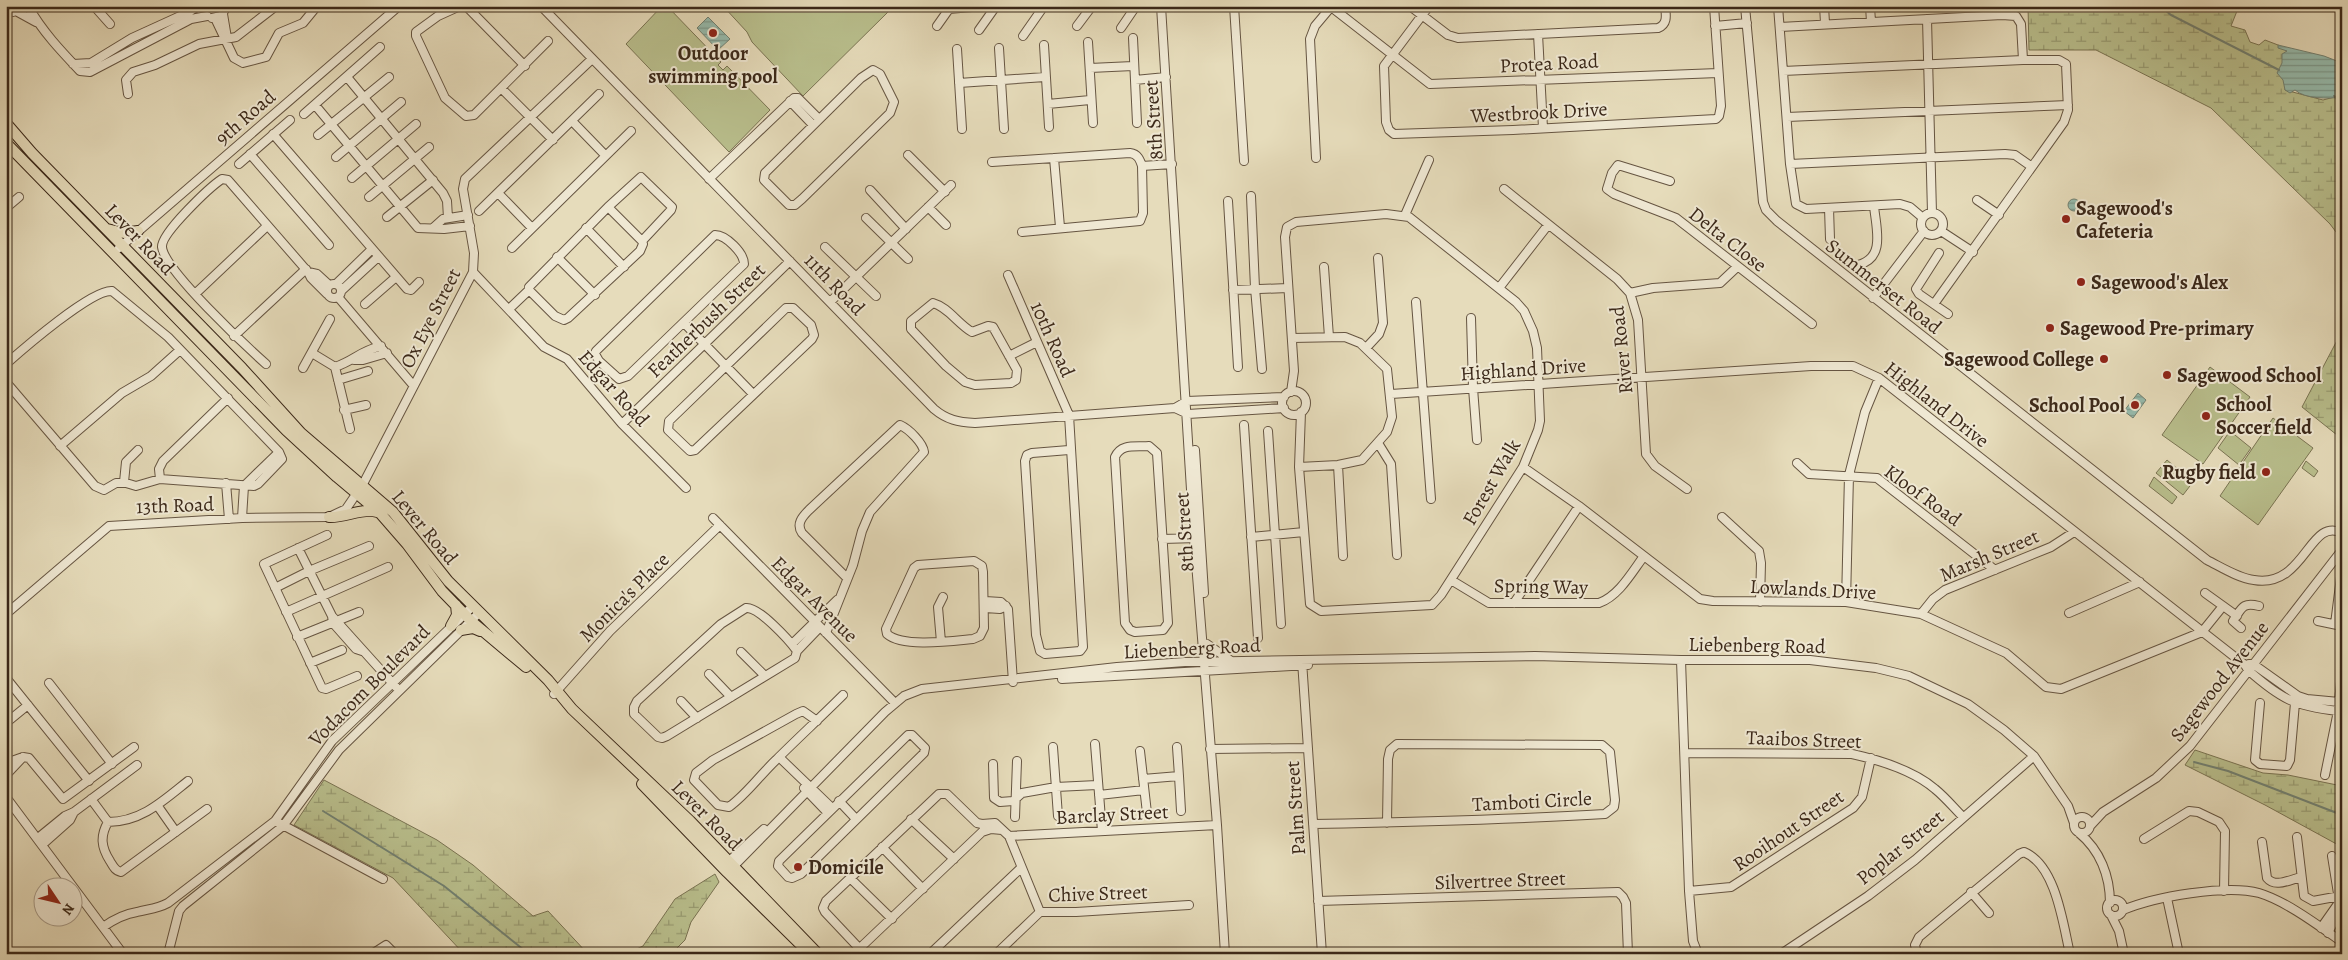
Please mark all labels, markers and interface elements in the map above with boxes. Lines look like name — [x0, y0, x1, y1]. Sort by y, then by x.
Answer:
marker: Outdoor swimming pool — [707, 27, 719, 39]
place label: Outdoor swimming pool — [648, 40, 779, 90]
street label: Protea Road — [1499, 47, 1599, 80]
street label: 8th Street — [1137, 79, 1170, 161]
street label: 9th Road — [209, 83, 282, 151]
street label: Westbrook Drive — [1469, 95, 1608, 130]
place label: Sagewood's Cafeteria — [2076, 195, 2173, 245]
street label: Lever Road — [99, 198, 181, 281]
street label: Delta Close — [1683, 200, 1772, 278]
marker: Sagewood's Cafeteria — [2060, 213, 2072, 225]
street label: Summerset Road — [1820, 232, 1948, 340]
street label: 11th Road — [798, 247, 871, 321]
street label: Featherbush Street — [641, 257, 772, 384]
street label: Ox Eye Street — [394, 263, 467, 373]
place label: Sagewood's Alex — [2091, 269, 2228, 296]
marker: Sagewood's Alex — [2075, 276, 2087, 288]
street label: 10th Road — [1024, 297, 1081, 382]
street label: River Road — [1603, 304, 1640, 395]
place label: Sagewood Pre-primary — [2060, 315, 2254, 342]
marker: Sagewood Pre-primary — [2044, 322, 2056, 334]
street label: Edgar Road — [572, 344, 655, 433]
place label: Sagewood College — [1944, 346, 2094, 373]
street label: Highland Drive — [1459, 352, 1587, 387]
marker: Sagewood College — [2098, 353, 2110, 365]
street label: Highland Drive — [1879, 355, 1995, 454]
place label: Sagewood School — [2177, 362, 2322, 389]
marker: Sagewood School — [2161, 369, 2173, 381]
place label: School Soccer field — [2216, 391, 2312, 441]
place label: School Pool — [2029, 392, 2126, 419]
marker: School Pool — [2129, 399, 2141, 411]
marker: School Soccer field — [2200, 410, 2212, 422]
street label: Forest Walk — [1456, 434, 1527, 530]
street label: Kloof Road — [1879, 458, 1967, 533]
place label: Rugby field — [2162, 459, 2256, 486]
marker: Rugby field — [2260, 466, 2272, 478]
street label: Lever Road — [385, 484, 464, 571]
street label: 13th Road — [136, 491, 215, 520]
street label: 8th Street — [1168, 491, 1201, 573]
street label: Marsh Street — [1935, 522, 2043, 589]
street label: Monica's Place — [573, 546, 675, 648]
street label: Edgar Avenue — [765, 550, 864, 649]
street label: Spring Way — [1494, 572, 1589, 601]
street label: Lowlands Drive — [1749, 573, 1877, 606]
street label: Sagewood Avenue — [2164, 615, 2275, 747]
street label: Vodacom Boulevard — [302, 618, 436, 753]
street label: Liebenberg Road — [1123, 631, 1262, 666]
street label: Liebenberg Road — [1688, 631, 1826, 660]
street label: Taaibos Street — [1746, 724, 1863, 755]
street label: Palm Street — [1279, 759, 1312, 856]
street label: Lever Road — [665, 774, 748, 857]
street label: Rooihout Street — [1728, 783, 1849, 878]
street label: Tamboti Circle — [1472, 785, 1593, 818]
street label: Barclay Street — [1055, 798, 1170, 831]
street label: Poplar Street — [1851, 803, 1950, 891]
place label: Domicile — [808, 854, 884, 881]
marker: Domicile — [792, 861, 804, 873]
street label: Silvertree Street — [1434, 865, 1566, 896]
north arrow — [32, 878, 82, 928]
street label: Chive Street — [1048, 878, 1149, 909]
text: N — [58, 900, 79, 919]

